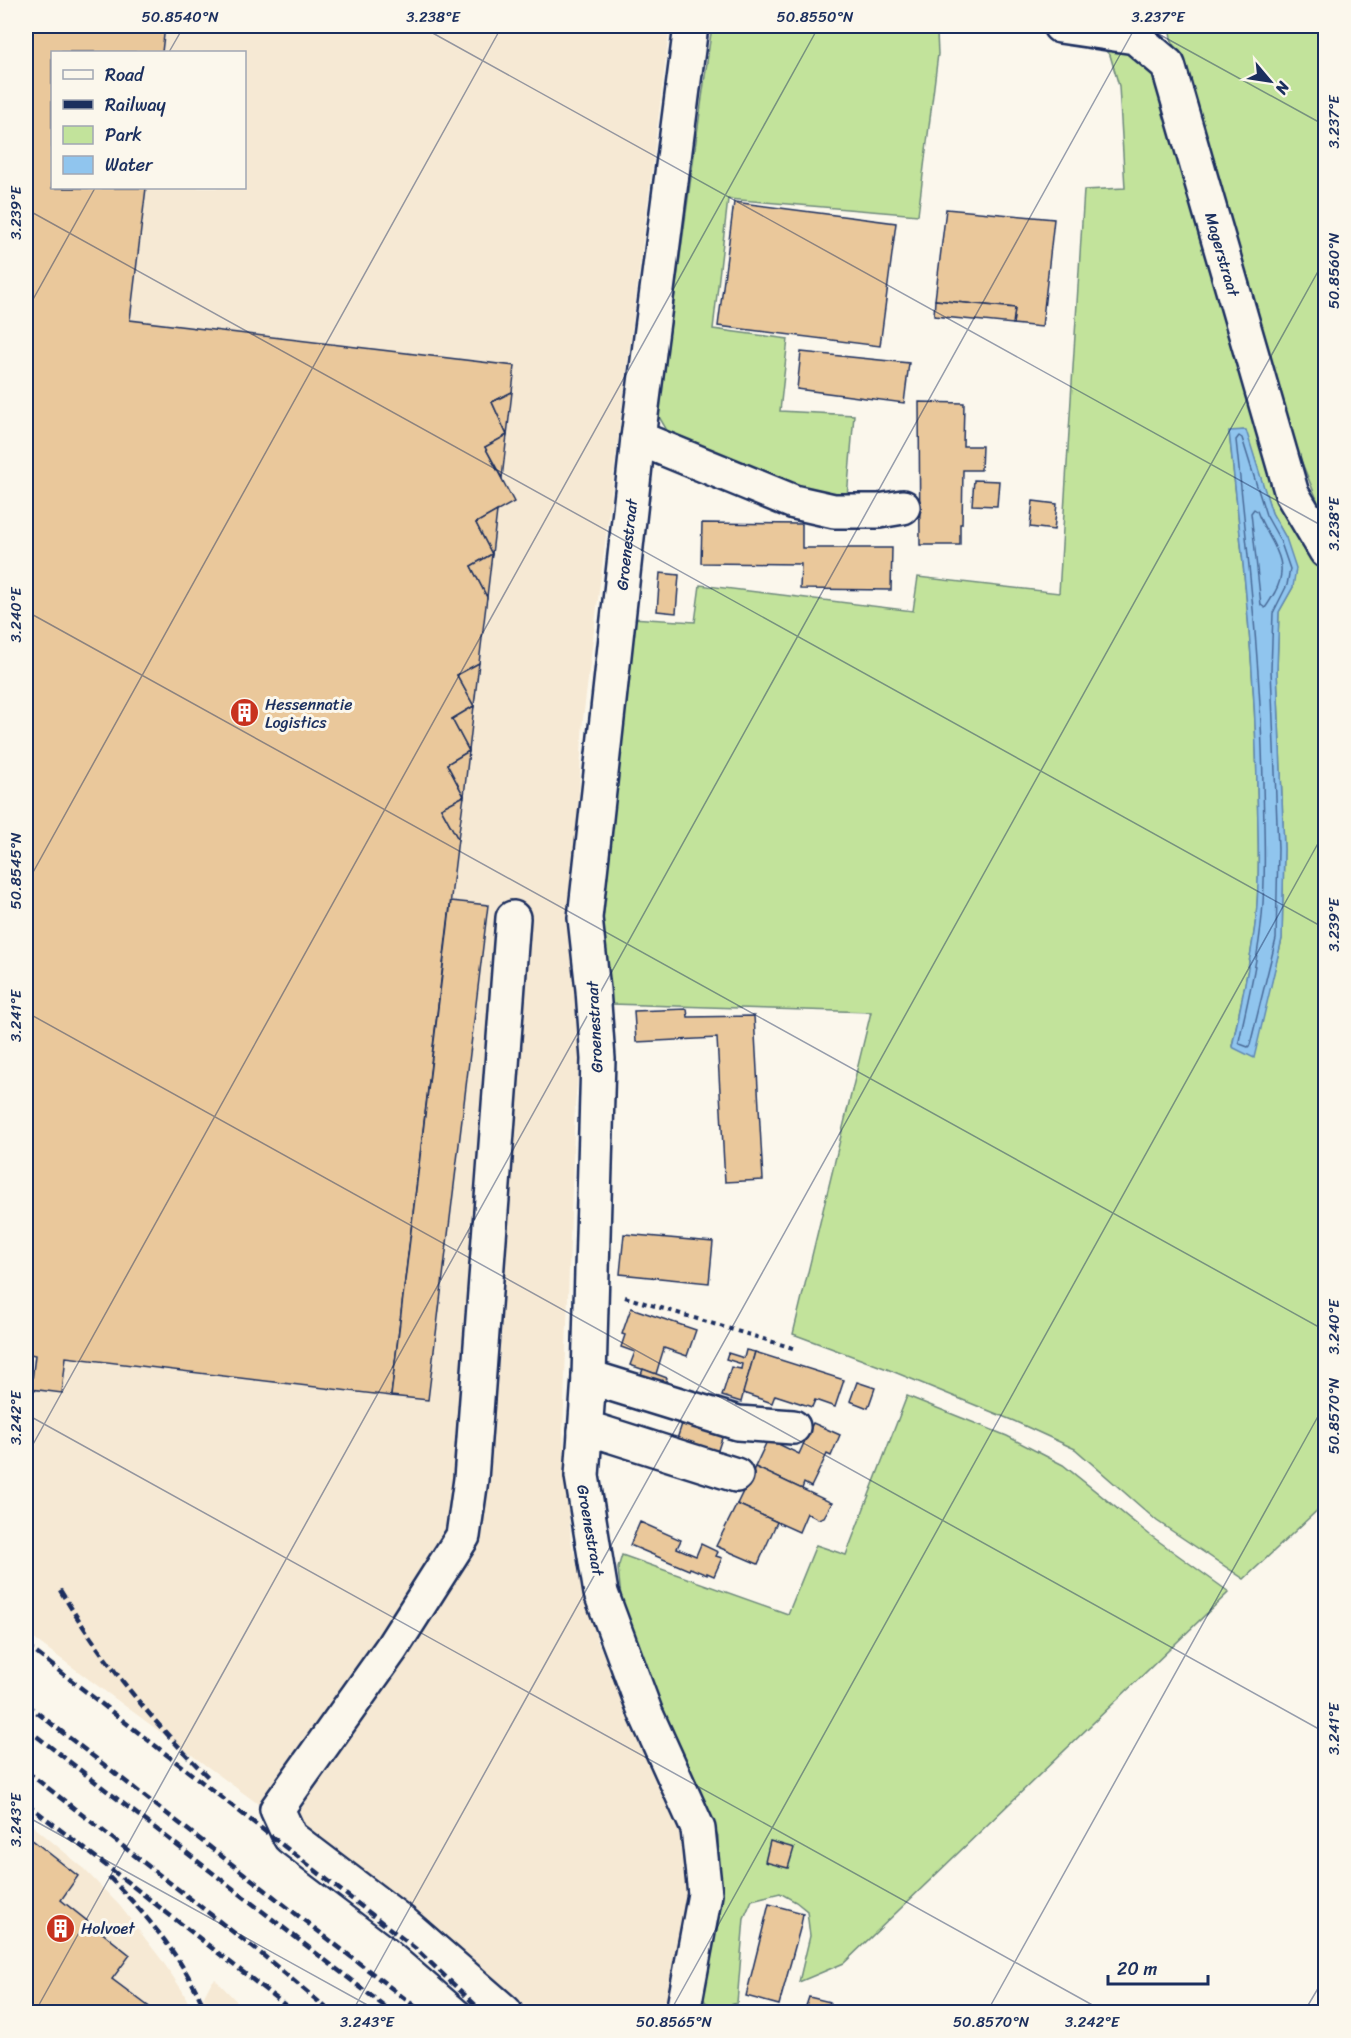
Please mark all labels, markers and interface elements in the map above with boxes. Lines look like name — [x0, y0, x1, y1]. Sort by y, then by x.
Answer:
text: 50.8540°N — [141, 4, 219, 30]
text: 3.238°E — [406, 4, 461, 30]
text: 50.8550°N — [777, 4, 854, 30]
text: 3.237°E — [1132, 4, 1186, 30]
legend — [51, 51, 246, 189]
north arrow — [1240, 51, 1300, 111]
text: Road — [105, 59, 145, 91]
text: N — [1267, 75, 1299, 101]
text: Railway — [105, 89, 167, 121]
text: 3.237°E — [1321, 94, 1347, 148]
text: Park — [105, 119, 142, 151]
text: Water — [105, 149, 154, 181]
text: 3.239°E — [3, 185, 29, 240]
street label: Magerstraat — [1196, 209, 1248, 300]
text: 50.8560°N — [1321, 232, 1347, 309]
text: 3.238°E — [1321, 496, 1347, 551]
street label: Groenestraat — [607, 497, 646, 592]
text: 3.240°E — [3, 586, 29, 643]
place label: Hessennatie Logistics — [265, 690, 352, 737]
building icon: Hessennatie Logistics — [228, 697, 260, 729]
text: 50.8545°N — [3, 832, 29, 909]
text: 3.239°E — [1321, 897, 1347, 952]
street label: Groenestraat — [578, 980, 611, 1074]
text: 3.241°E — [3, 988, 29, 1042]
text: 3.240°E — [1321, 1298, 1347, 1355]
text: 50.8570°N — [1321, 1377, 1347, 1454]
text: 3.242°E — [3, 1389, 29, 1445]
street label: Groenestraat — [568, 1482, 613, 1578]
text: 3.241°E — [1321, 1701, 1347, 1755]
text: 3.243°E — [3, 1791, 29, 1847]
building icon: Holvoet — [44, 1912, 76, 1944]
place label: Holvoet — [81, 1914, 135, 1943]
scale bar — [1108, 1948, 1208, 1986]
text: 20 m — [1117, 1953, 1157, 1985]
text: 3.243°E — [340, 2009, 396, 2035]
text: 50.8565°N — [636, 2009, 713, 2035]
text: 50.8570°N — [953, 2009, 1030, 2035]
text: 3.242°E — [1065, 2009, 1121, 2035]

